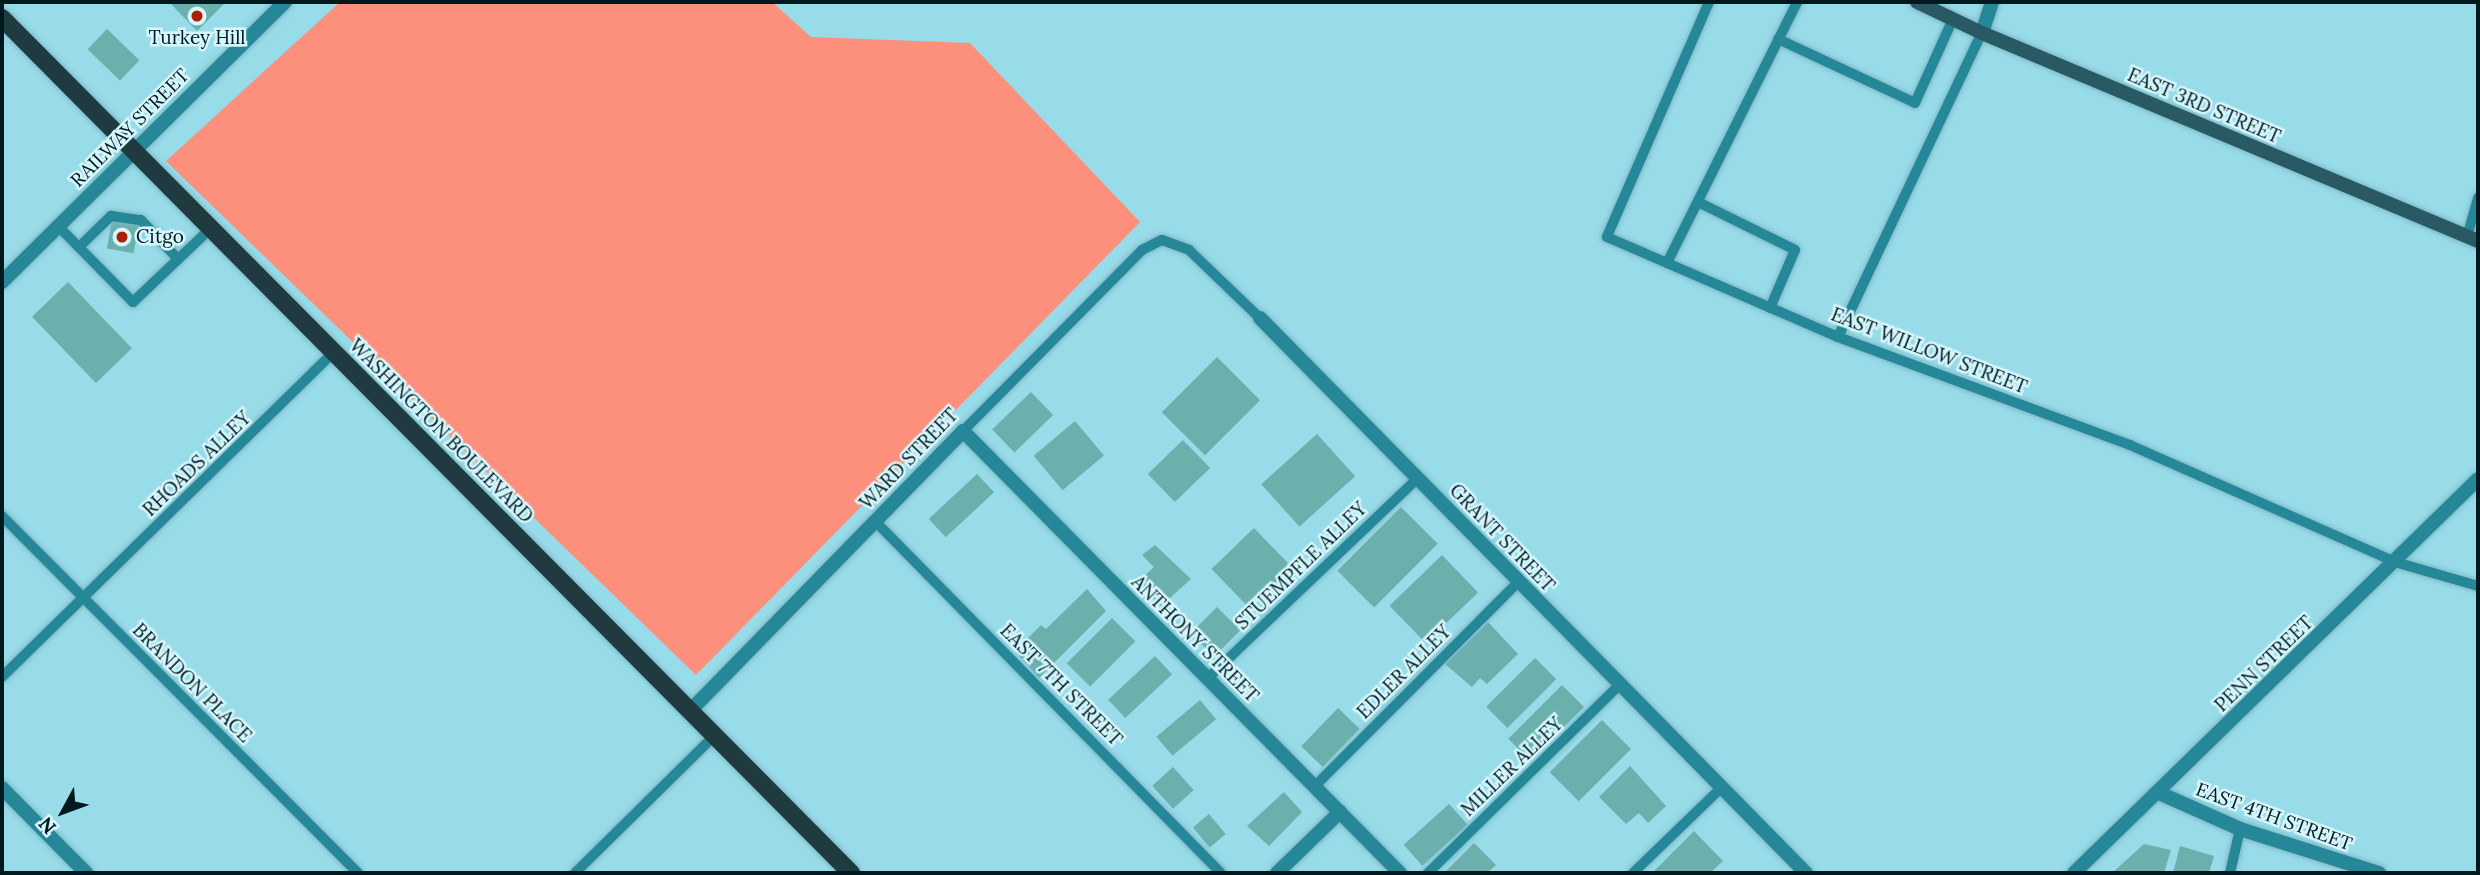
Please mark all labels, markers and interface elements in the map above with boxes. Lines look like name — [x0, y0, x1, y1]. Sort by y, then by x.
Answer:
marker: Turkey Hill — [189, 8, 205, 24]
place label: Turkey Hill — [148, 27, 246, 49]
street label: EAST 3RD STREET — [2124, 63, 2284, 149]
street label: RAILWAY STREET — [66, 64, 194, 192]
place label: Citgo — [136, 226, 184, 248]
marker: Citgo — [114, 229, 130, 245]
street label: EAST WILLOW STREET — [1828, 303, 2030, 399]
street label: WASHINGTON BOULEVARD — [344, 334, 538, 528]
street label: WARD STREET — [855, 404, 963, 514]
street label: RHOADS ALLEY — [138, 407, 256, 521]
street label: GRANT STREET — [1445, 479, 1559, 597]
street label: STUEMPFLE ALLEY — [1231, 497, 1371, 635]
street label: ANTHONY STREET — [1127, 571, 1263, 707]
street label: PENN STREET — [2210, 611, 2318, 717]
street label: BRANDON PLACE — [128, 619, 256, 747]
street label: EAST 7TH STREET — [995, 619, 1127, 751]
street label: EDLER ALLEY — [1352, 620, 1456, 724]
street label: MILLER ALLEY — [1457, 713, 1567, 821]
north arrow — [28, 777, 98, 847]
street label: EAST 4TH STREET — [2193, 778, 2355, 856]
text: N — [33, 812, 61, 839]

